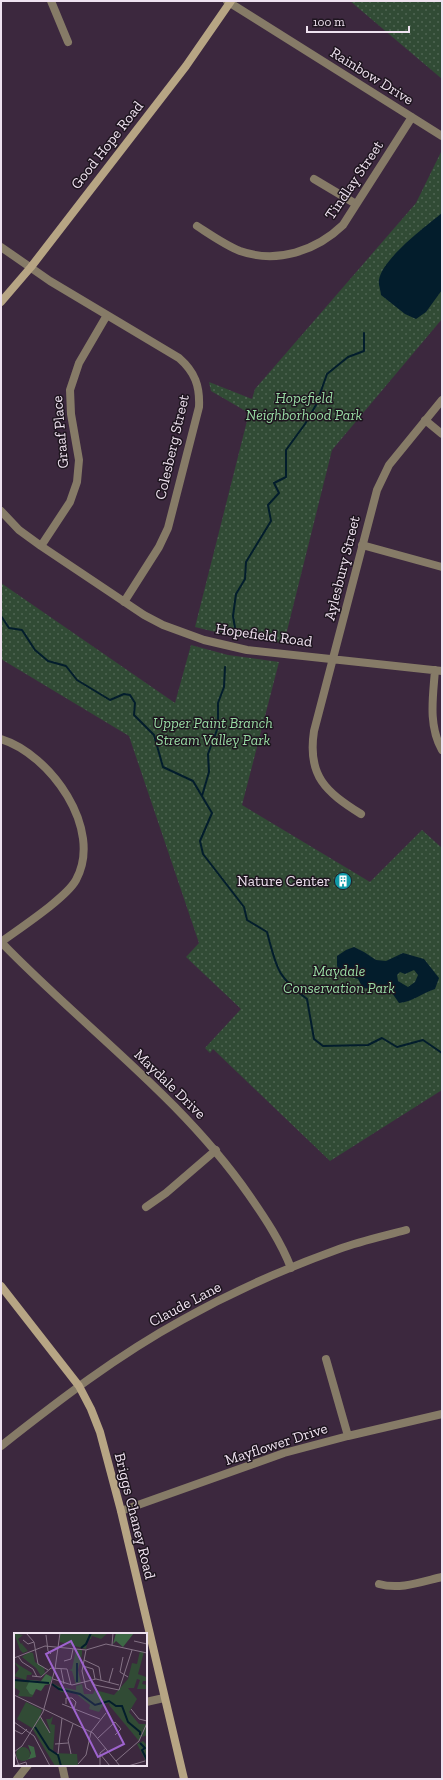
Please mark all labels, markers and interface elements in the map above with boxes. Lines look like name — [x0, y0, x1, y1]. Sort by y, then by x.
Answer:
scale bar — [307, 8, 409, 34]
text: 100 m — [313, 15, 345, 29]
street label: Rainbow Drive — [327, 43, 417, 109]
street label: Good Hope Road — [67, 97, 148, 193]
street label: Tindlay Street — [321, 137, 387, 223]
park label: Hopefield Neighborhood Park — [246, 389, 363, 424]
street label: Colesberg Street — [151, 392, 193, 501]
street label: Graaf Place — [48, 395, 72, 469]
street label: Aylesbury Street — [320, 513, 364, 622]
street label: Hopefield Road — [214, 619, 314, 651]
park label: Upper Paint Branch Stream Valley Park — [153, 714, 273, 749]
building icon: Nature Center — [333, 871, 353, 891]
place label: Nature Center — [237, 872, 330, 890]
park label: Maydale Conservation Park — [283, 962, 395, 997]
street label: Maydale Drive — [130, 1045, 210, 1123]
street label: Claude Lane — [146, 1277, 224, 1331]
street label: Mayflower Drive — [222, 1419, 330, 1469]
street label: Briggs Chaney Road — [111, 1451, 160, 1582]
inset map — [14, 1633, 147, 1766]

